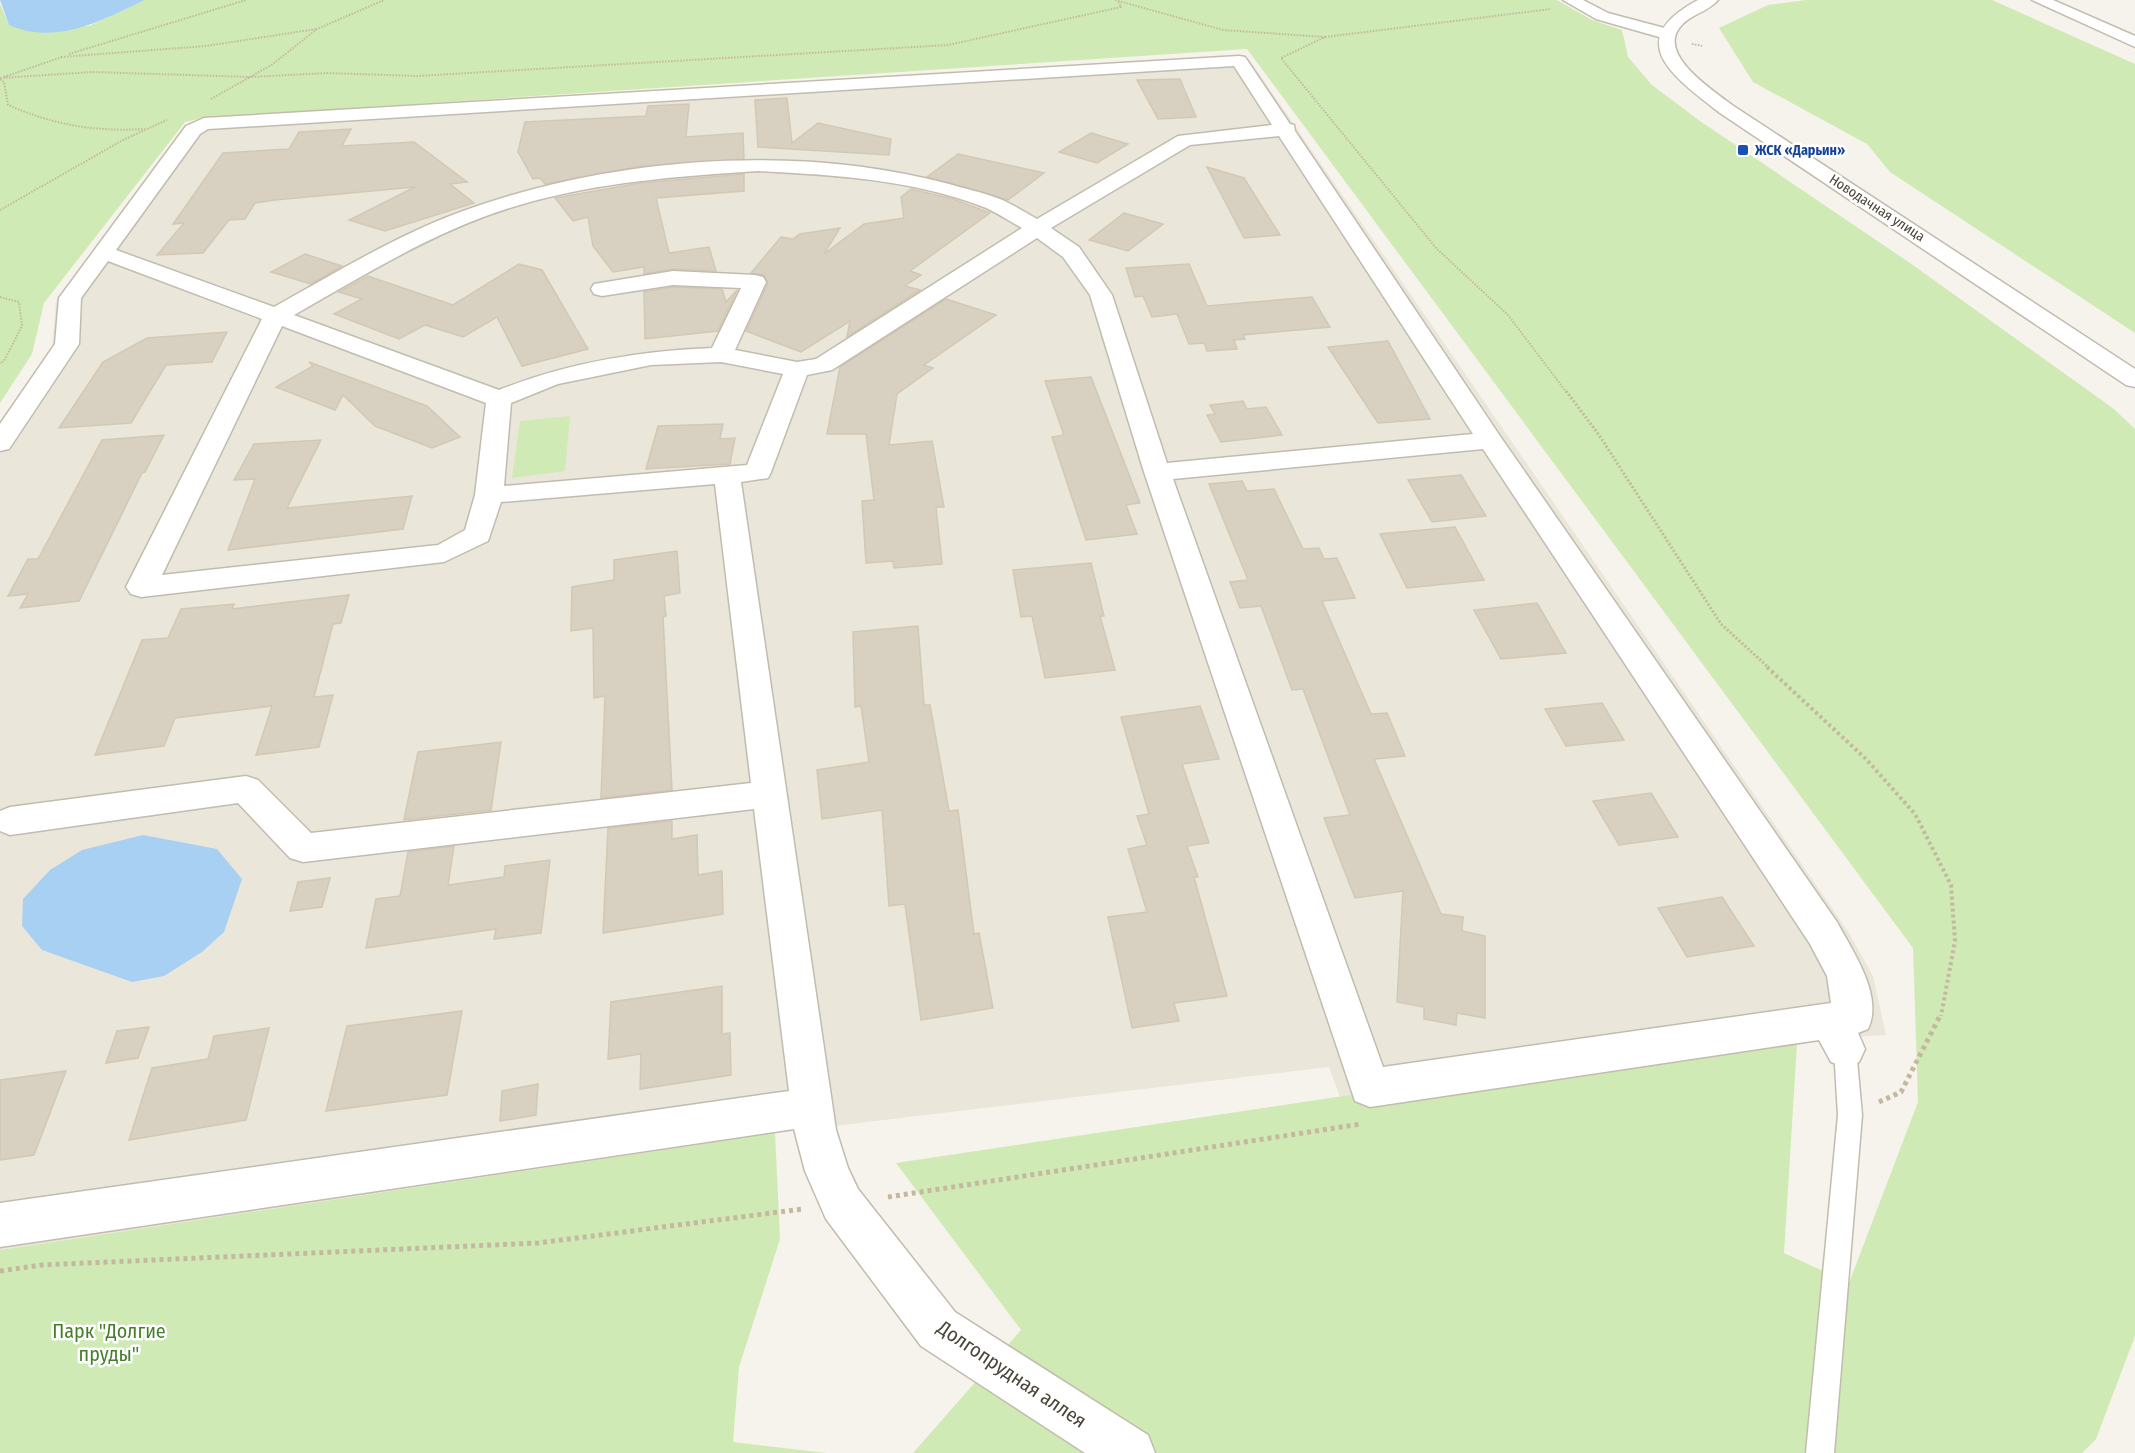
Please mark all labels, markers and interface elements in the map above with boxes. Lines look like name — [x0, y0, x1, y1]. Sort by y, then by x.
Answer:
place label: ЖСК «Дарьин» — [1754, 142, 1845, 159]
marker: ЖСК «Дарьин» — [1736, 143, 1750, 157]
street label: Новодачная улица — [1826, 171, 1928, 245]
street label: Долгопрудная аллея — [932, 1315, 1091, 1433]
park label: Парк "Долгие пруды" — [52, 1319, 166, 1366]

